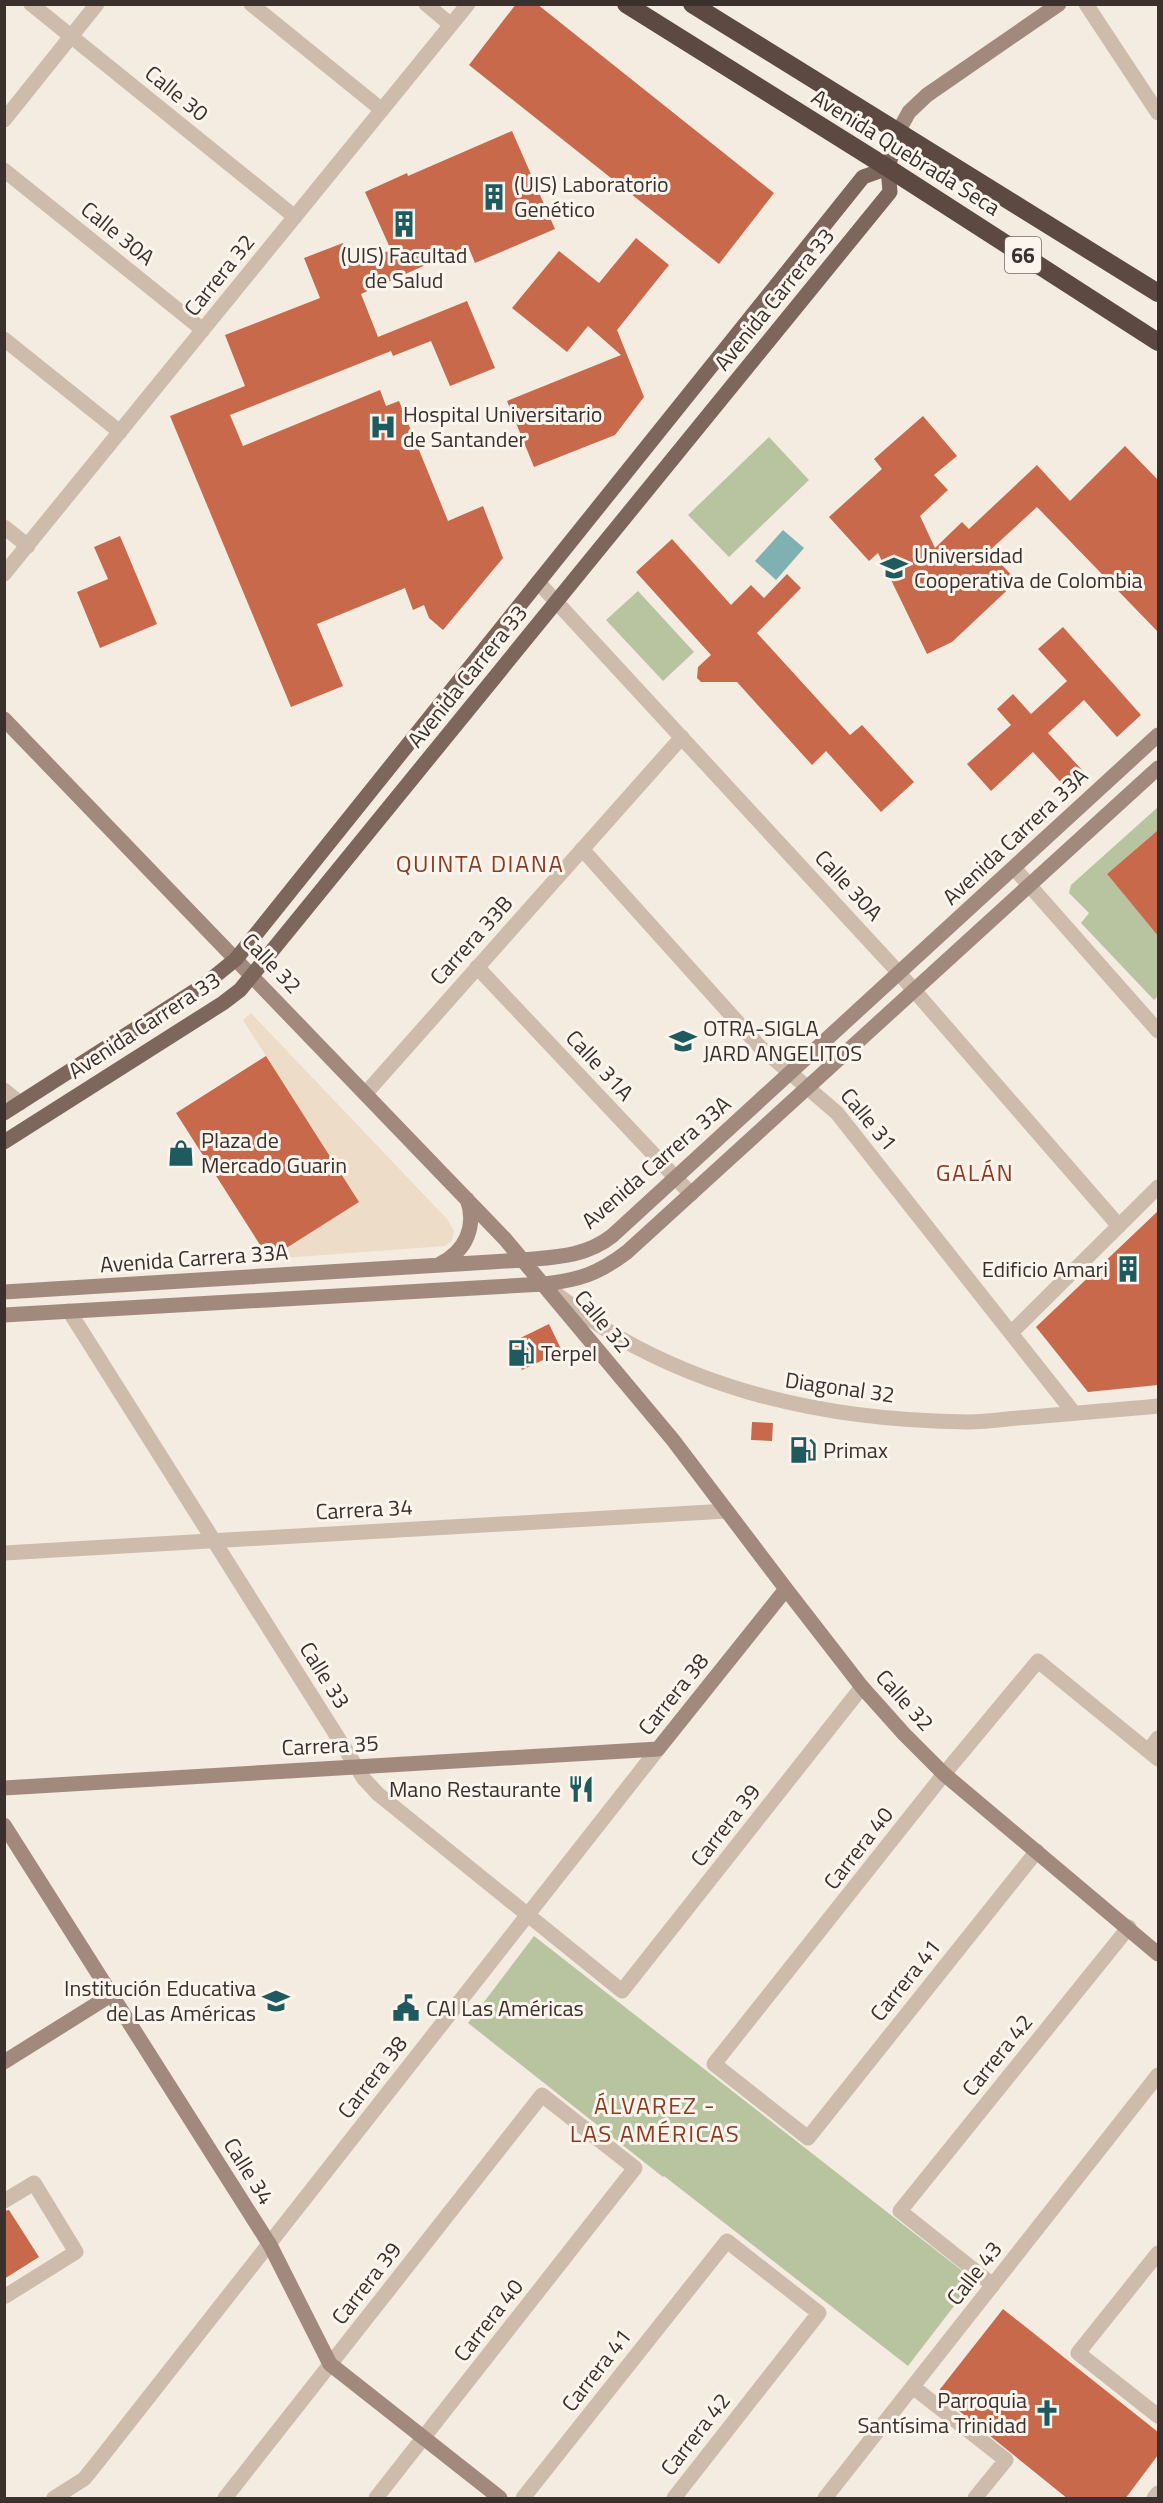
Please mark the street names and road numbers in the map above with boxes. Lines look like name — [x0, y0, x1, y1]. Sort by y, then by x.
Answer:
street label: Calle 30 — [138, 57, 216, 129]
street label: Avenida Quebrada Seca — [805, 80, 1007, 224]
street label: Calle 30A — [74, 192, 162, 274]
street label: Avenida Carrera 33 — [706, 220, 842, 378]
street label: Carrera 32 — [175, 227, 263, 323]
road number: 66 — [1005, 237, 1041, 273]
street label: Avenida Carrera 33 — [399, 597, 535, 755]
street label: Avenida Carrera 33A — [934, 759, 1096, 913]
street label: Calle 30A — [807, 842, 891, 928]
street label: Carrera 33B — [421, 887, 521, 993]
street label: Calle 32 — [234, 925, 310, 1001]
street label: Avenida Carrera 33 — [61, 963, 227, 1087]
street label: Calle 31A — [558, 1022, 642, 1108]
street label: Calle 31 — [832, 1080, 906, 1158]
street label: Avenida Carrera 33A — [574, 1087, 738, 1237]
street label: Avenida Carrera 33A — [99, 1234, 289, 1282]
street label: Calle 32 — [566, 1282, 640, 1360]
street label: Diagonal 32 — [783, 1362, 897, 1412]
street label: Carrera 34 — [315, 1489, 413, 1529]
street label: Calle 33 — [291, 1635, 359, 1715]
street label: Carrera 38 — [629, 1646, 717, 1742]
street label: Calle 32 — [868, 1661, 942, 1739]
street label: Carrera 35 — [281, 1725, 379, 1765]
street label: Carrera 39 — [682, 1776, 768, 1874]
street label: Carrera 40 — [815, 1799, 901, 1897]
street label: Carrera 41 — [861, 1932, 949, 2028]
street label: Carrera 42 — [953, 2007, 1041, 2103]
street label: Carrera 38 — [329, 2028, 415, 2126]
street label: Calle 34 — [215, 2131, 283, 2211]
street label: Calle 43 — [938, 2233, 1010, 2313]
street label: Carrera 39 — [323, 2234, 409, 2332]
street label: Carrera 40 — [445, 2271, 531, 2369]
street label: Carrera 41 — [553, 2321, 639, 2419]
street label: Carrera 42 — [652, 2385, 738, 2483]

